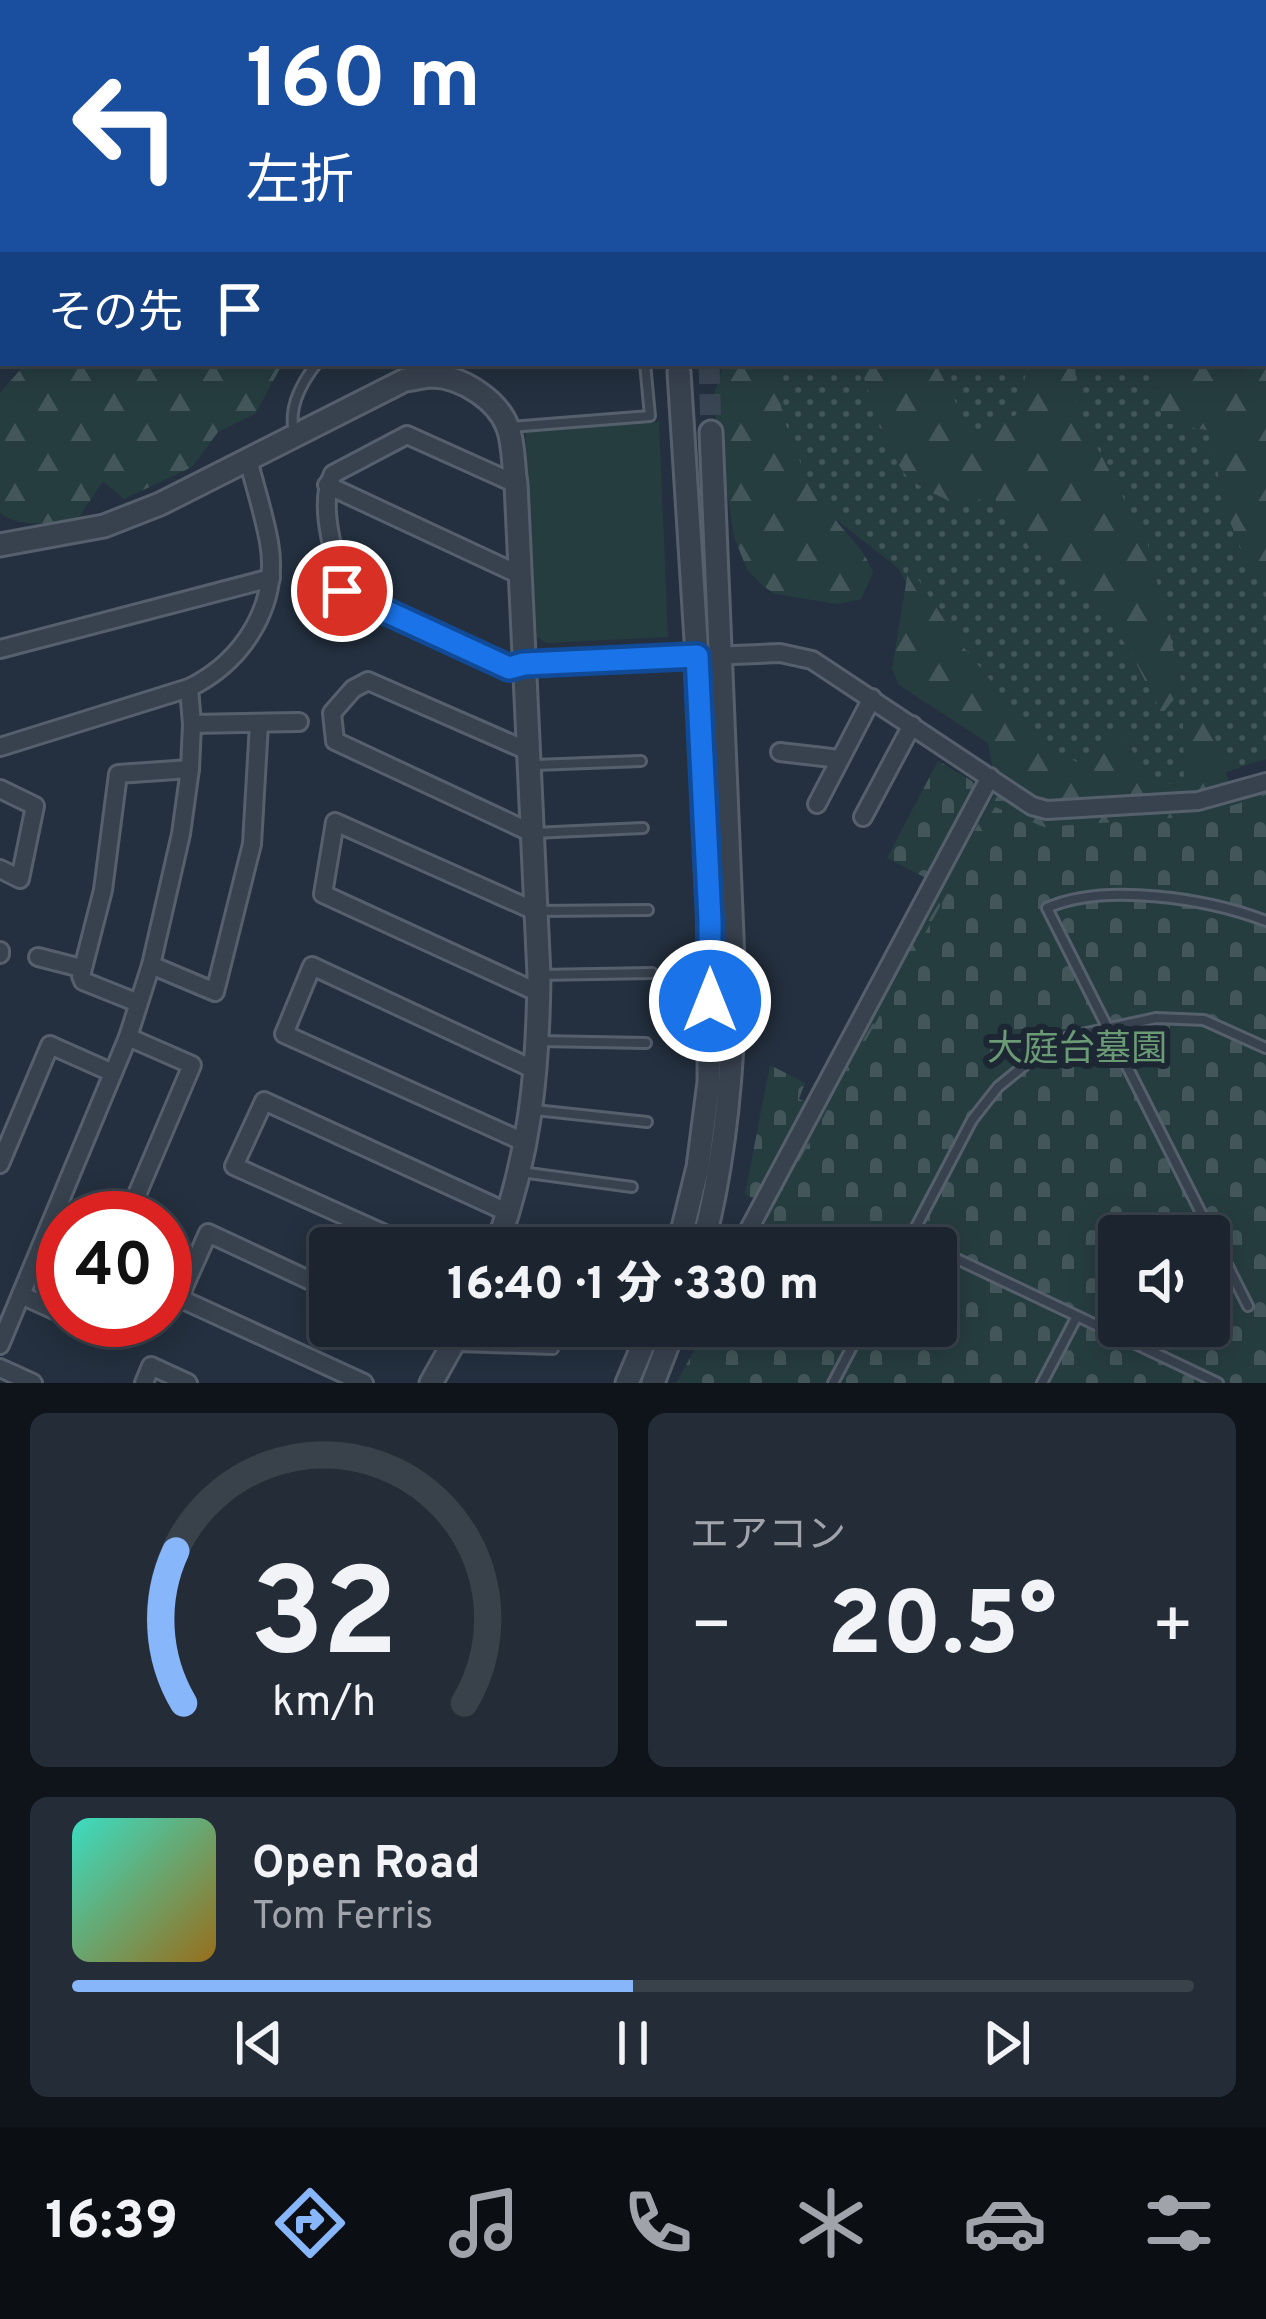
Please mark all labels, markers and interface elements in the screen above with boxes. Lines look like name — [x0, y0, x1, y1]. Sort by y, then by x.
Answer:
text: 160 m — [246, 31, 481, 137]
icon: left — [48, 48, 204, 204]
text: 左折 — [246, 150, 354, 219]
icon: arrive — [207, 276, 273, 342]
text: その先 — [48, 287, 183, 344]
pin — [291, 540, 393, 642]
icon: arrive — [309, 558, 375, 624]
position arrow — [647, 938, 773, 1064]
park label: 大庭台墓園 — [987, 1028, 1167, 1074]
speed limit sign: 40 — [36, 1191, 192, 1347]
map controls — [1098, 1215, 1230, 1347]
button: sound — [1098, 1215, 1230, 1347]
text: 16:40 · 1 分 · 330 m — [447, 1258, 819, 1315]
text: エアコン — [690, 1513, 846, 1562]
text: 32 — [250, 1542, 398, 1700]
text: 20.5° — [827, 1573, 1057, 1686]
text: − — [690, 1588, 733, 1671]
text: + — [1151, 1588, 1194, 1671]
text: km/h — [272, 1677, 376, 1731]
text: Open Road — [252, 1837, 480, 1894]
text: Tom Ferris — [252, 1894, 433, 1943]
icon: previous — [226, 2010, 292, 2076]
icon: pause — [600, 2010, 666, 2076]
icon: next — [974, 2010, 1040, 2076]
icon: directions — [268, 2181, 352, 2265]
icon: music — [442, 2181, 526, 2265]
icon: phone — [616, 2181, 700, 2265]
icon: climate — [789, 2181, 873, 2265]
icon: car — [963, 2181, 1047, 2265]
icon: filters — [1137, 2181, 1221, 2265]
text: 16:39 — [45, 2189, 178, 2258]

